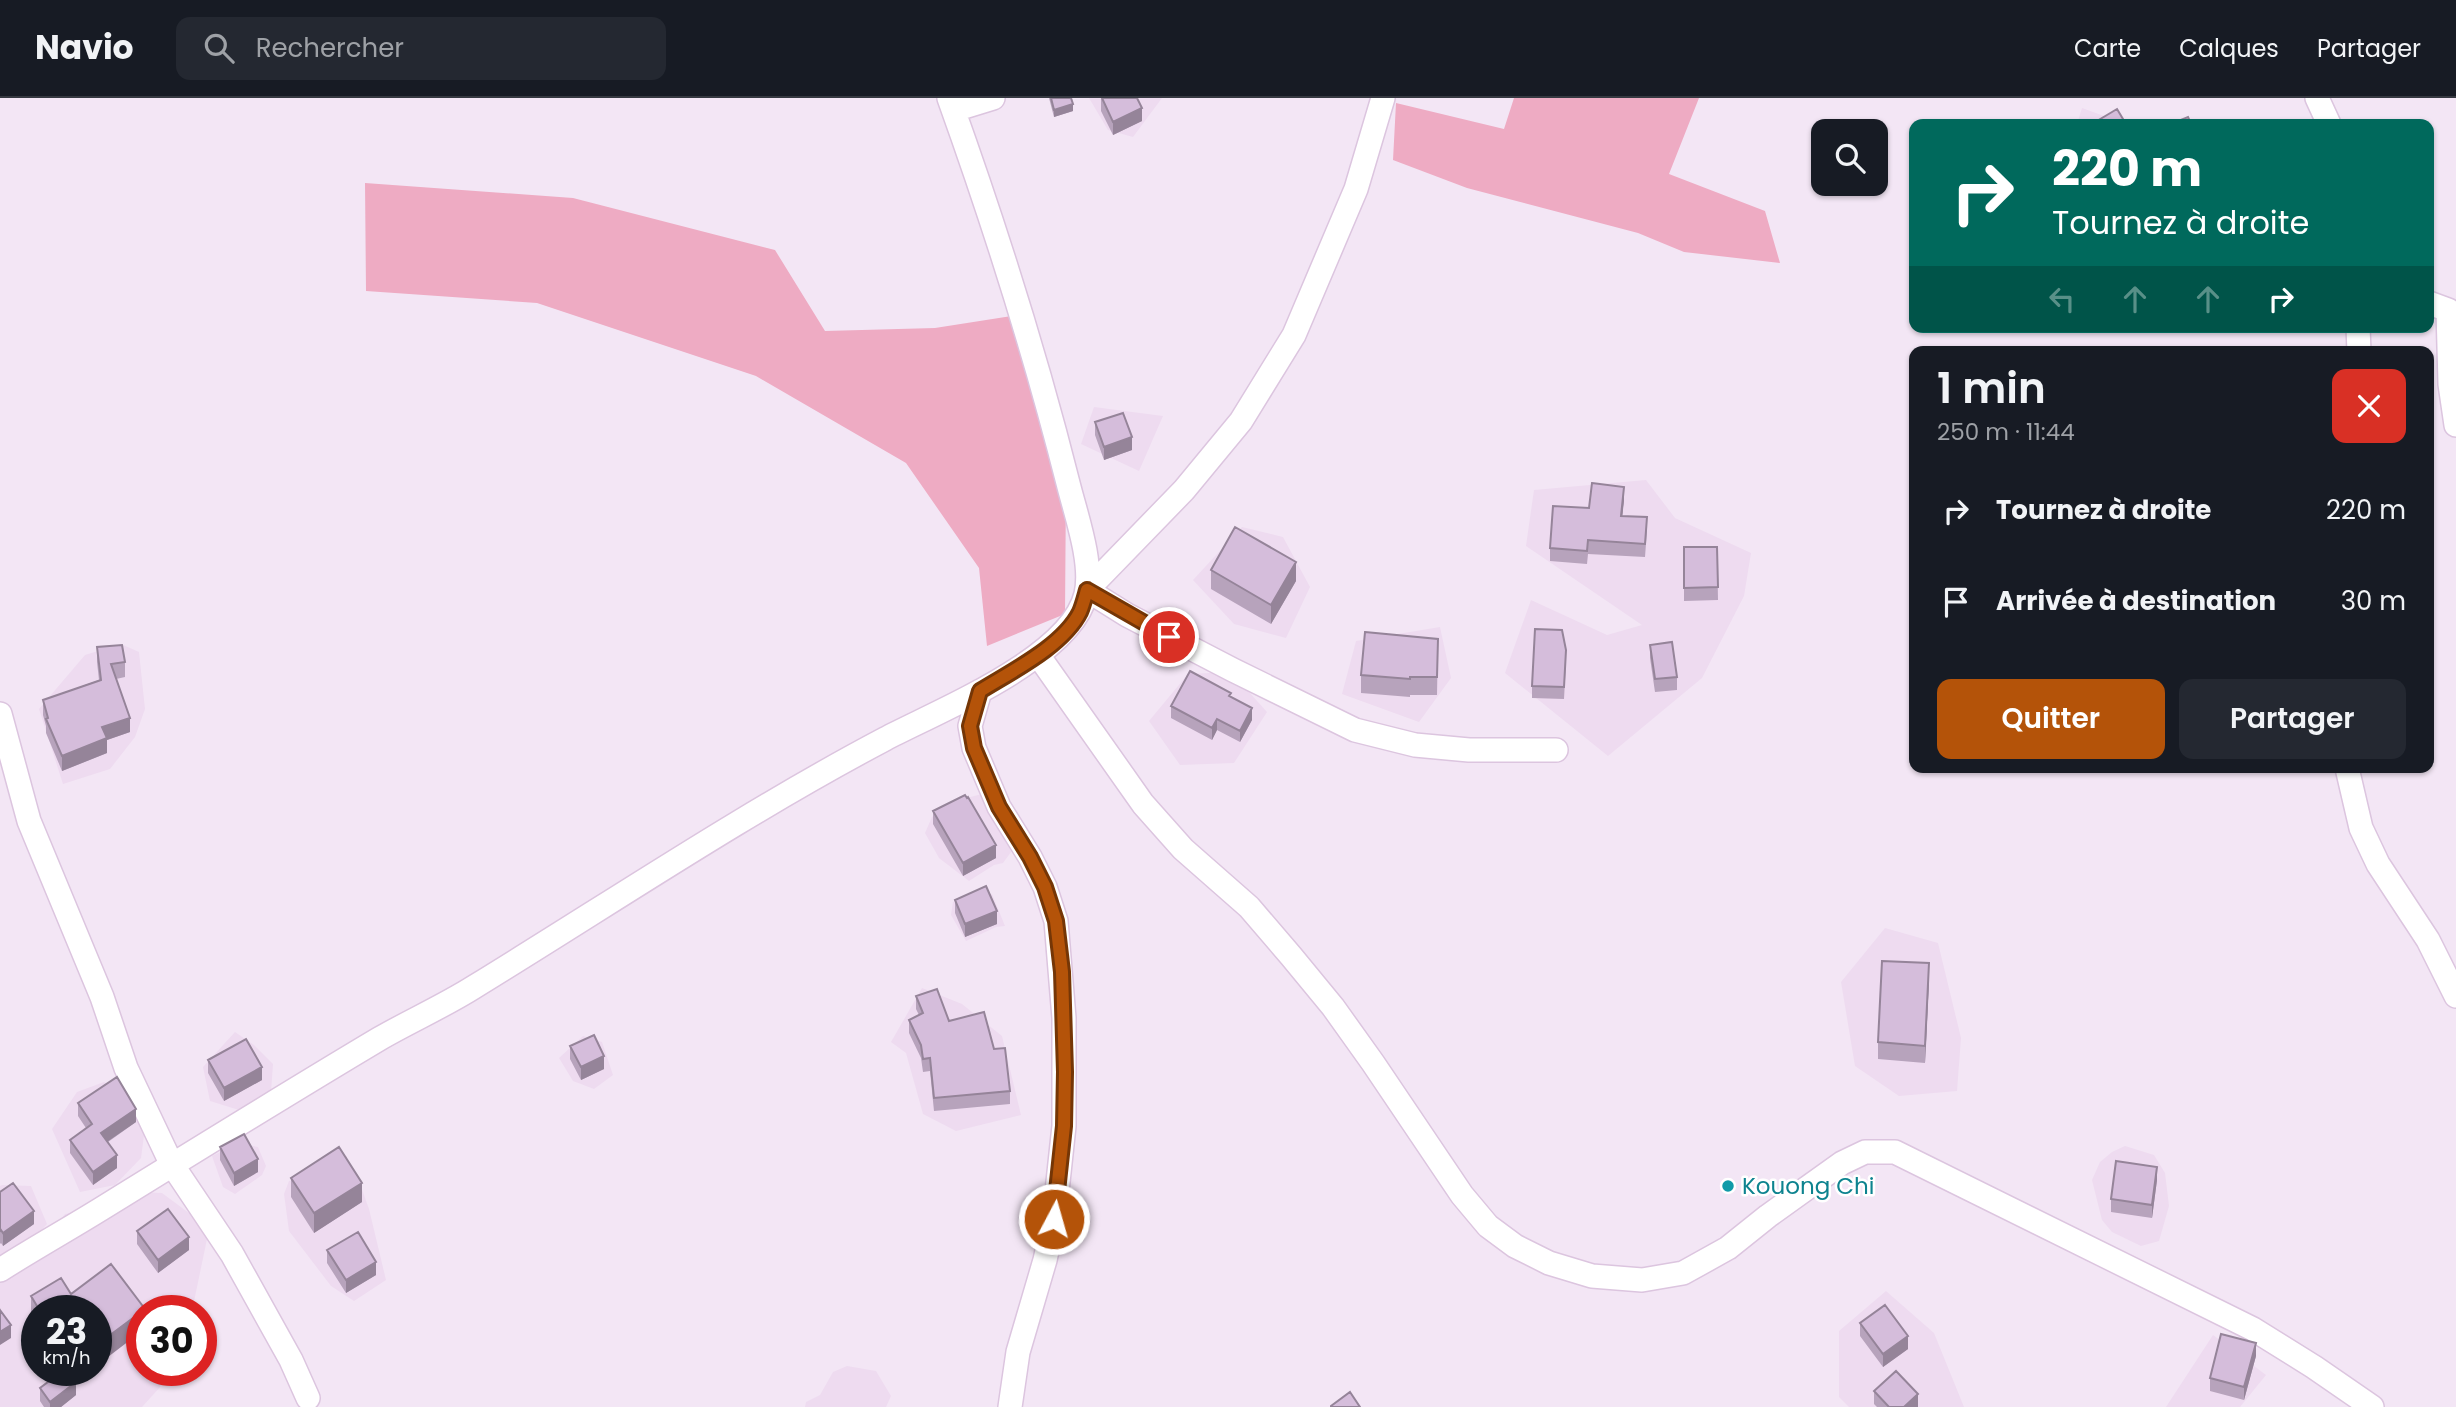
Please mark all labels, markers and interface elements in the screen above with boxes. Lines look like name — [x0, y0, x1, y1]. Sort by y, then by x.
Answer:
search box — [176, 17, 666, 80]
text: Navio — [35, 24, 134, 71]
icon: search — [200, 29, 238, 67]
text: Rechercher — [256, 30, 404, 66]
text: Carte — [2074, 32, 2141, 65]
text: Calques — [2179, 32, 2279, 65]
text: Partager — [2317, 32, 2421, 65]
map controls — [1811, 119, 1888, 196]
button: search — [1811, 119, 1888, 196]
text: 220 m — [2052, 135, 2202, 203]
icon: right — [1937, 147, 2028, 238]
text: Tournez à droite — [2052, 200, 2309, 245]
icon: left — [2043, 280, 2081, 318]
icon: ahead — [2116, 280, 2154, 318]
icon: ahead — [2189, 280, 2227, 318]
icon: right — [2262, 280, 2300, 318]
text: 1 min — [1937, 359, 2046, 418]
button: close — [2332, 369, 2406, 443]
text: 250 m · 11:44 — [1937, 416, 2075, 448]
icon: right — [1937, 492, 1975, 530]
text: Tournez à droite — [1996, 492, 2211, 528]
text: 220 m — [2326, 492, 2406, 528]
icon: arrive — [1937, 583, 1975, 621]
text: Arrivée à destination — [1996, 583, 2276, 619]
text: 30 m — [2341, 583, 2406, 619]
pin — [1139, 607, 1199, 667]
icon: arrive — [1150, 618, 1188, 656]
button: Quitter — [1937, 679, 2165, 759]
button: Partager — [2179, 679, 2406, 759]
place label: Kouong Chi — [1742, 1170, 1874, 1202]
marker: Kouong Chi — [1720, 1178, 1736, 1194]
position arrow — [1017, 1182, 1091, 1256]
speed limit sign: 30 — [126, 1295, 217, 1386]
text: 23 — [46, 1307, 87, 1356]
text: km/h — [43, 1345, 90, 1370]

